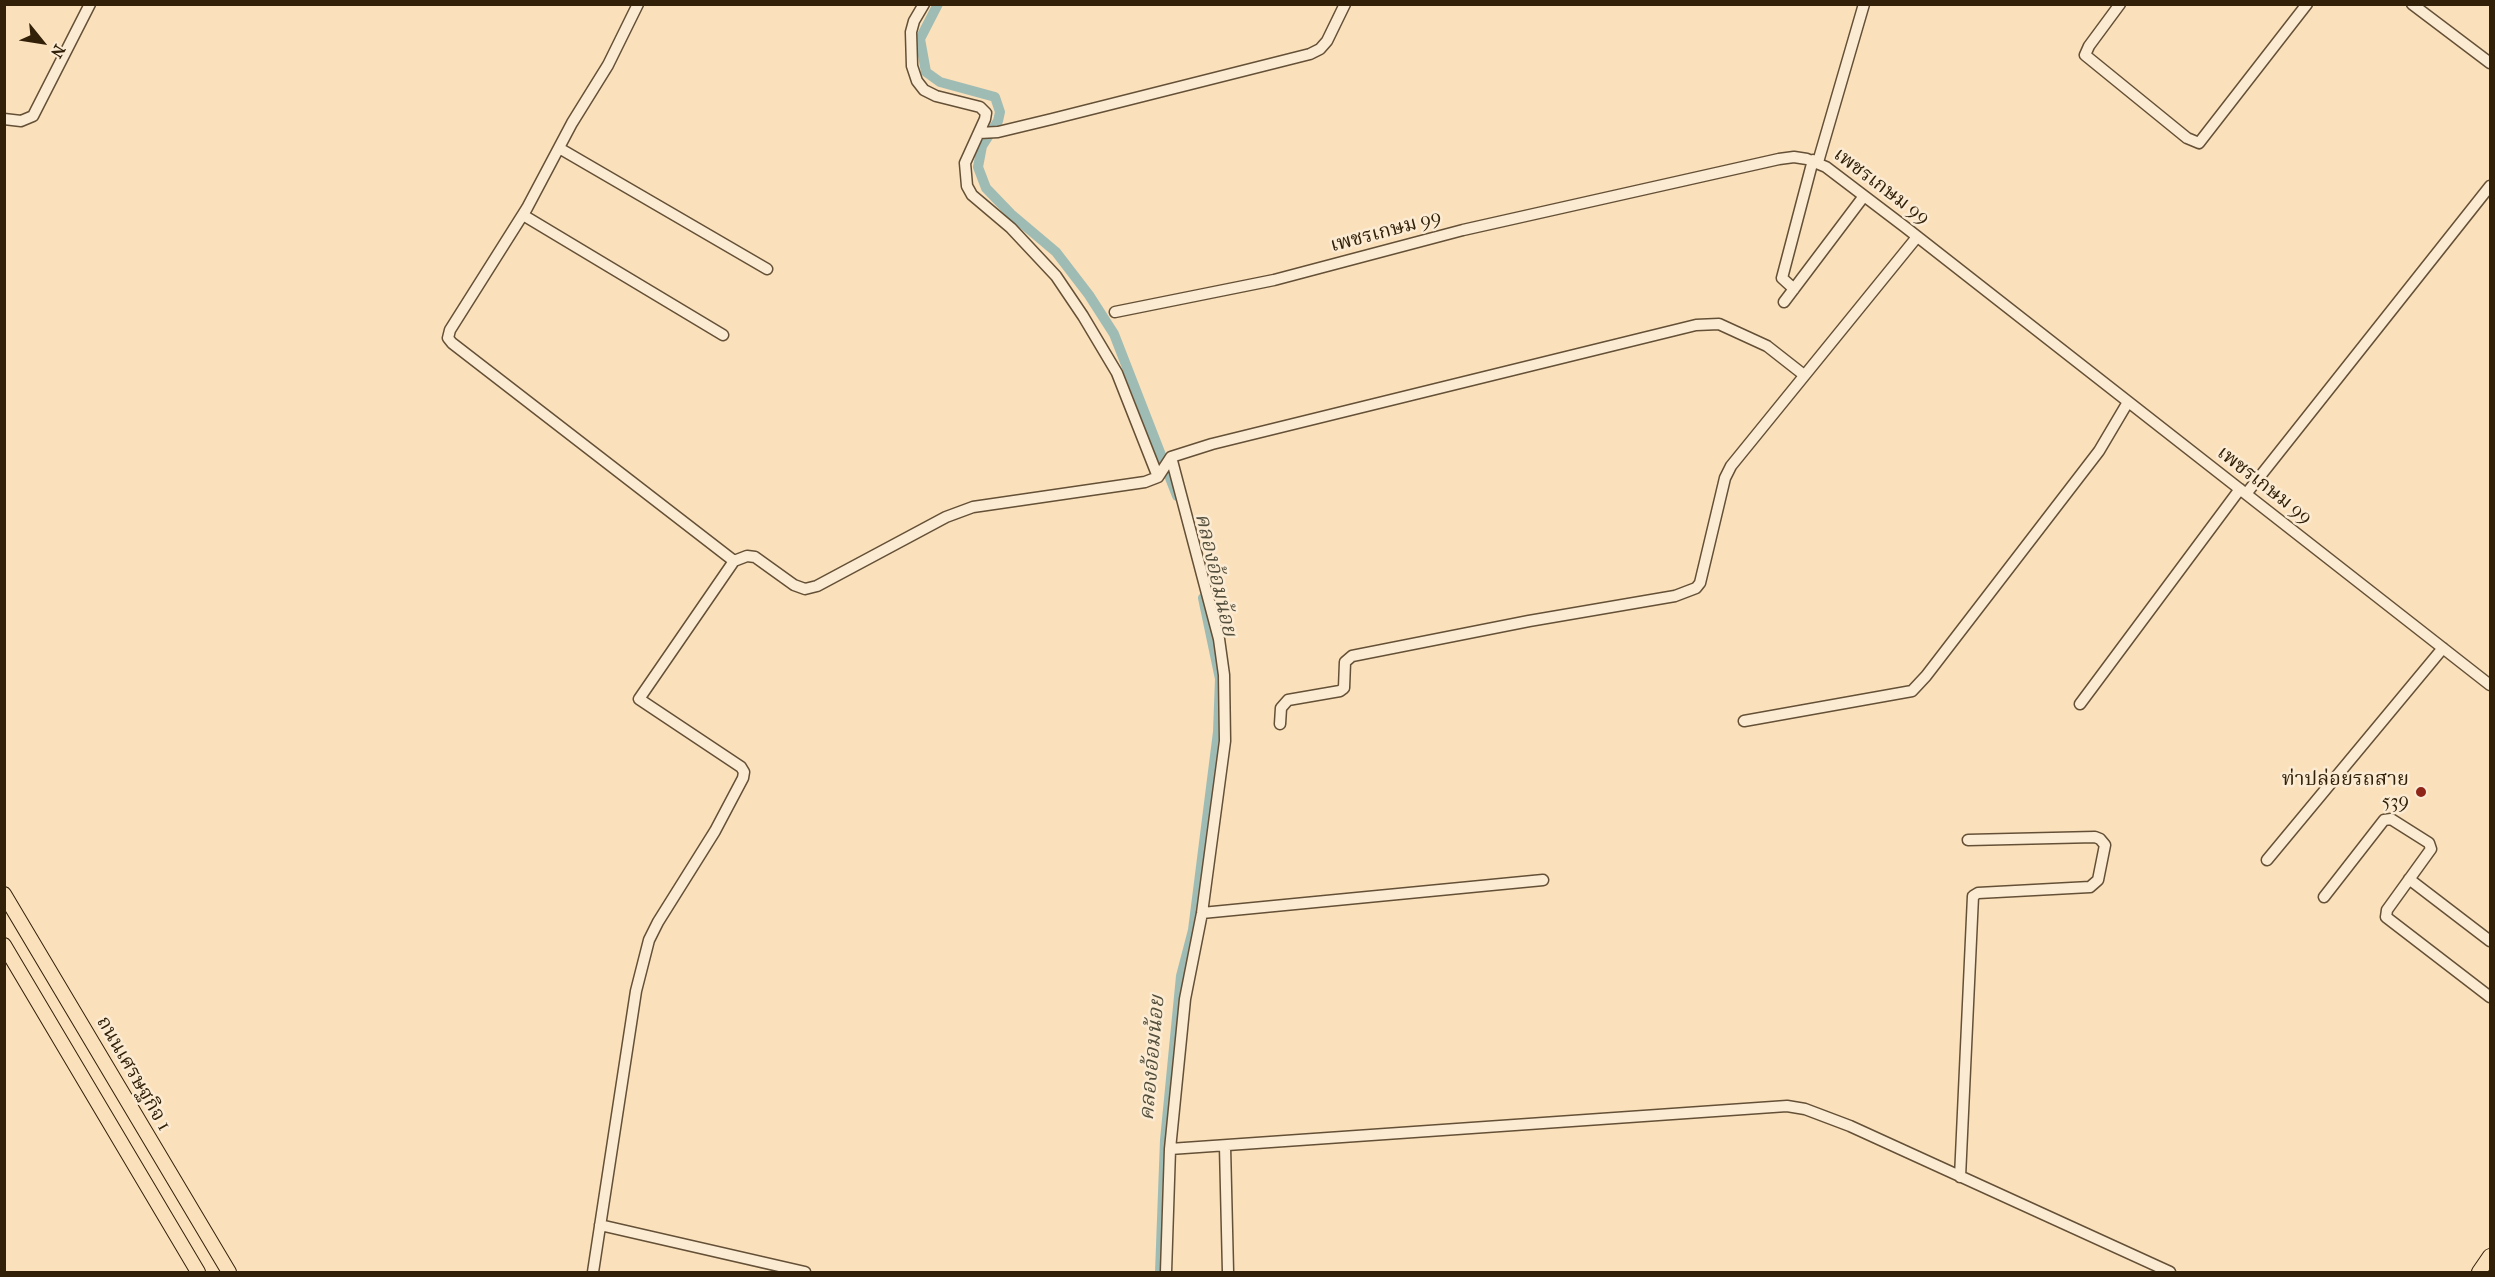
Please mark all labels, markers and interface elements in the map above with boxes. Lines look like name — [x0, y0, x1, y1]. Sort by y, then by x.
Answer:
north arrow — [12, 12, 72, 72]
text: N — [47, 41, 69, 61]
street label: เพชรเกษม 99 — [1828, 143, 1934, 231]
street label: เพชรเกษม 99 — [1328, 206, 1444, 258]
street label: เพชรเกษม 99 — [2212, 441, 2316, 531]
water label: คลองอ้อมน้อย — [1189, 511, 1241, 639]
place label: ท่าปล่อยรถสาย 539 — [2282, 768, 2409, 815]
marker: ท่าปล่อยรถสาย 539 — [2414, 785, 2428, 799]
water label: คลองอ้อมน้อย — [1135, 994, 1171, 1122]
street label: ถนนเศรษฐกิจ 1 — [90, 1012, 176, 1136]

